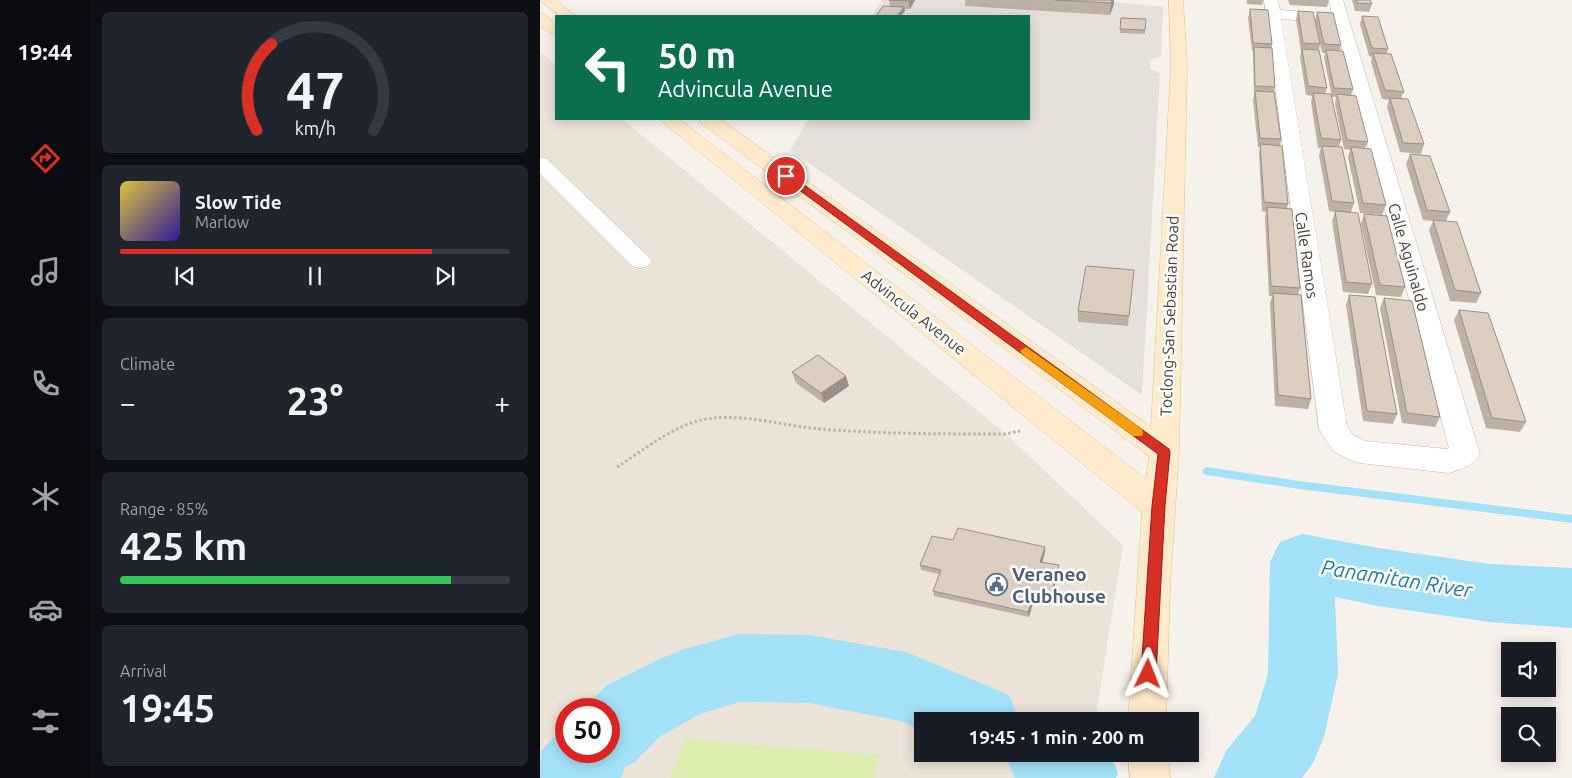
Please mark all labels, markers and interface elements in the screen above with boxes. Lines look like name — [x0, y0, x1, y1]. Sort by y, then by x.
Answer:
icon: left — [575, 35, 640, 100]
text: 50 m — [658, 35, 736, 75]
text: 19:44 — [17, 39, 73, 64]
text: 47 — [286, 61, 344, 119]
text: Advincula Avenue — [658, 76, 833, 101]
text: km/h — [294, 118, 336, 138]
icon: directions — [28, 141, 63, 176]
pin — [765, 155, 807, 197]
icon: arrive — [772, 162, 800, 190]
text: Slow Tide — [195, 191, 282, 213]
street label: Calle Aguinaldo — [1385, 201, 1433, 313]
street label: Calle Ramos — [1292, 211, 1322, 299]
text: Marlow — [195, 213, 249, 231]
street label: Toclong-San Sebastian Road — [1157, 215, 1181, 417]
icon: music — [28, 254, 63, 289]
icon: previous — [171, 262, 199, 290]
icon: pause — [301, 262, 329, 290]
icon: next — [431, 262, 459, 290]
street label: Advincula Avenue — [858, 266, 970, 358]
text: Climate — [120, 355, 175, 373]
icon: phone — [28, 366, 63, 401]
text: 23° — [287, 380, 343, 422]
text: − — [120, 387, 136, 418]
text: + — [494, 387, 510, 418]
icon: climate — [28, 479, 63, 514]
text: Range · 85% — [120, 500, 208, 518]
text: 425 km — [120, 525, 247, 567]
water label: Panamitan River — [1320, 554, 1475, 602]
place label: Veraneo Clubhouse — [1012, 563, 1106, 607]
public building icon: Veraneo Clubhouse — [984, 573, 1008, 597]
icon: car — [28, 592, 63, 627]
map controls — [1501, 642, 1556, 762]
button: sound — [1501, 642, 1556, 697]
position arrow — [1121, 647, 1173, 699]
text: Arrival — [120, 662, 167, 680]
text: 19:45 — [120, 687, 215, 729]
speed limit sign: 50 — [555, 698, 620, 763]
icon: filters — [28, 704, 63, 739]
button: search — [1501, 707, 1556, 762]
text: 19:45 · 1 min · 200 m — [969, 726, 1144, 748]

